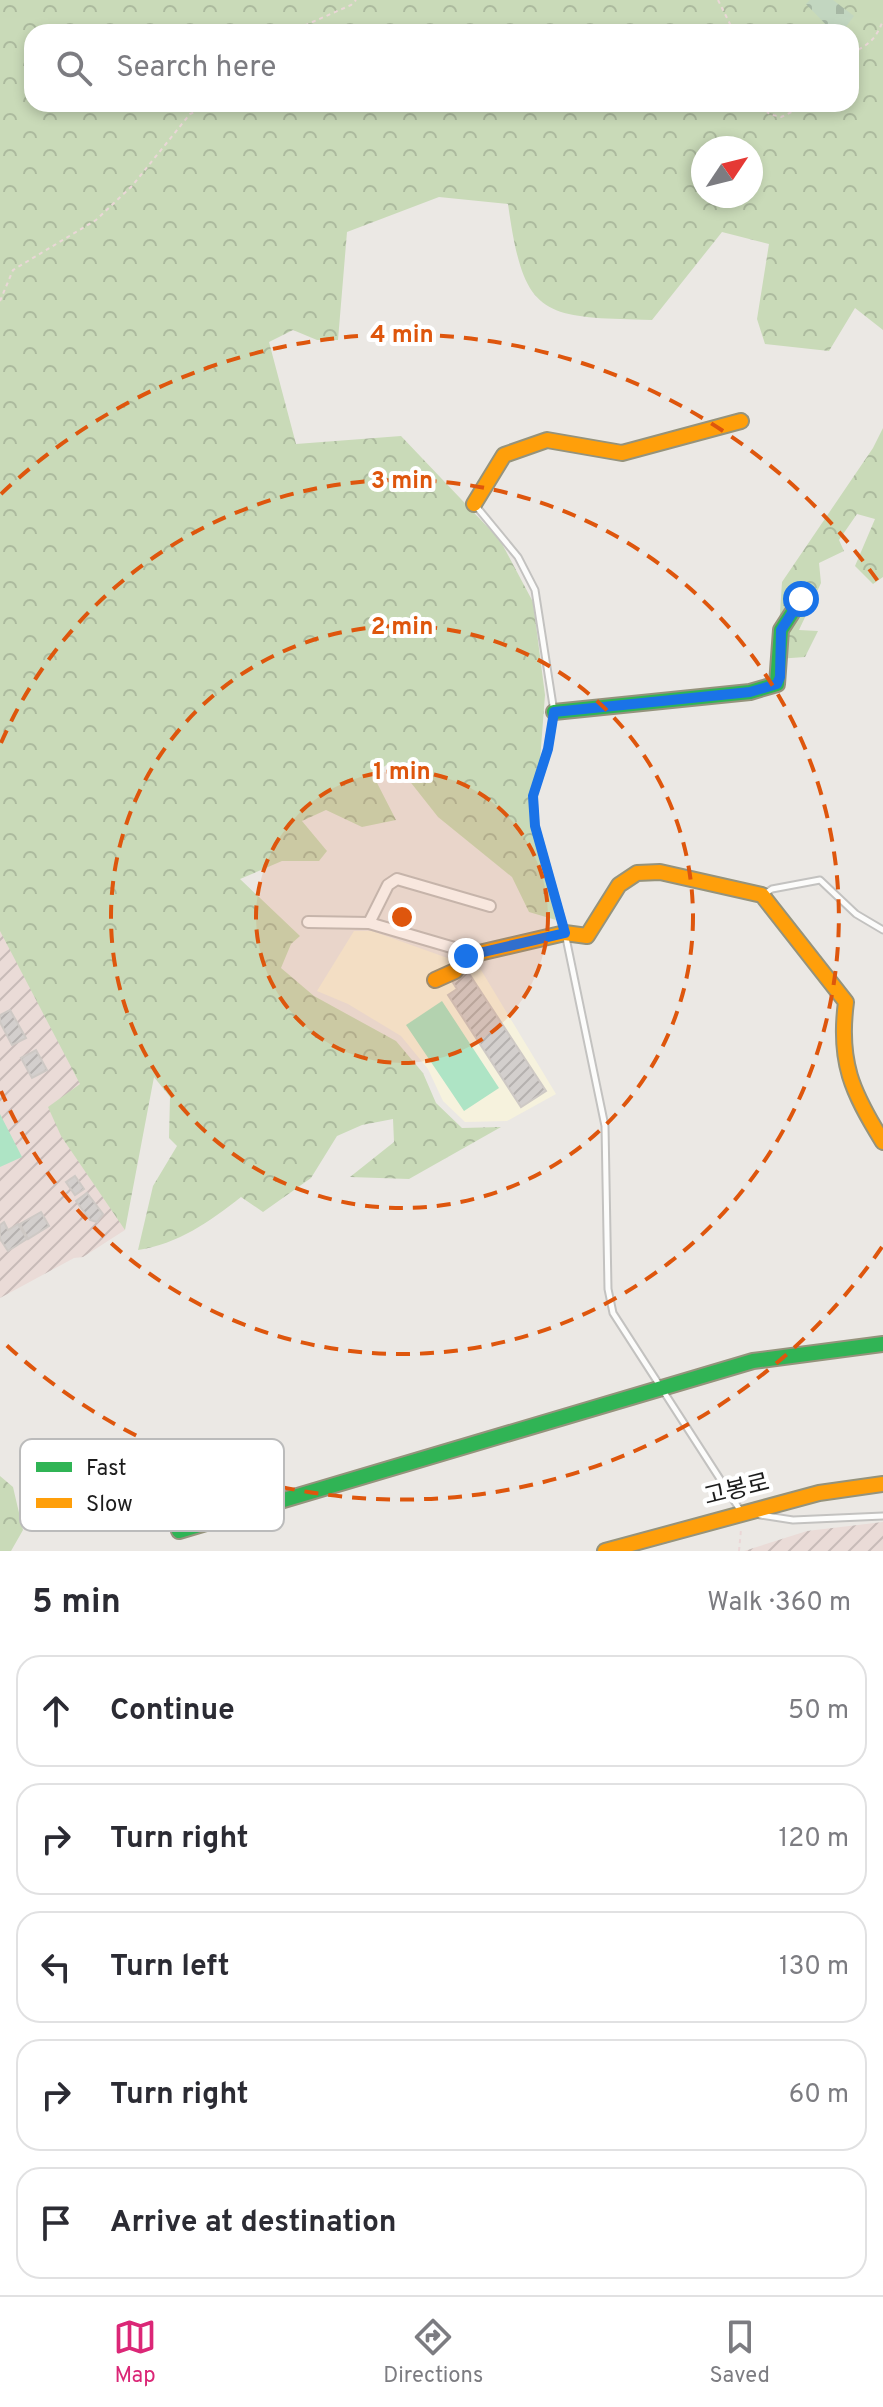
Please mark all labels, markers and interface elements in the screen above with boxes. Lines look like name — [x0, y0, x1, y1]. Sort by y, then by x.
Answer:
search box — [24, 24, 859, 112]
icon: search — [52, 46, 96, 90]
text: Search here — [116, 50, 276, 87]
north arrow — [691, 136, 763, 208]
text: 4 min — [370, 321, 434, 351]
text: 3 min — [371, 467, 433, 497]
route start — [783, 581, 819, 617]
text: 2 min — [371, 613, 433, 643]
text: 1 min — [373, 758, 431, 788]
centre of rings — [388, 903, 416, 931]
route end — [448, 938, 484, 974]
legend — [20, 1439, 284, 1531]
text: Fast — [86, 1456, 127, 1483]
street label: 고봉로 — [701, 1468, 773, 1514]
text: Slow — [86, 1492, 133, 1519]
text: 5 min — [32, 1582, 121, 1625]
text: Walk · 360 m — [707, 1587, 851, 1620]
icon: ahead — [34, 1689, 78, 1733]
text: Continue — [110, 1693, 235, 1730]
text: 50 m — [788, 1695, 849, 1728]
icon: right — [34, 1817, 78, 1861]
text: Turn right — [110, 1821, 248, 1858]
text: 120 m — [779, 1823, 849, 1856]
icon: left — [34, 1945, 78, 1989]
text: Turn left — [110, 1949, 230, 1986]
text: 130 m — [779, 1951, 849, 1984]
icon: right — [34, 2073, 78, 2117]
text: Turn right — [110, 2077, 248, 2114]
text: 60 m — [789, 2079, 849, 2112]
icon: arrive — [34, 2201, 78, 2245]
text: Arrive at destination — [110, 2205, 396, 2242]
tab: Map — [113, 2315, 157, 2390]
tab: Directions — [383, 2315, 483, 2390]
tab: Saved — [709, 2315, 770, 2390]

